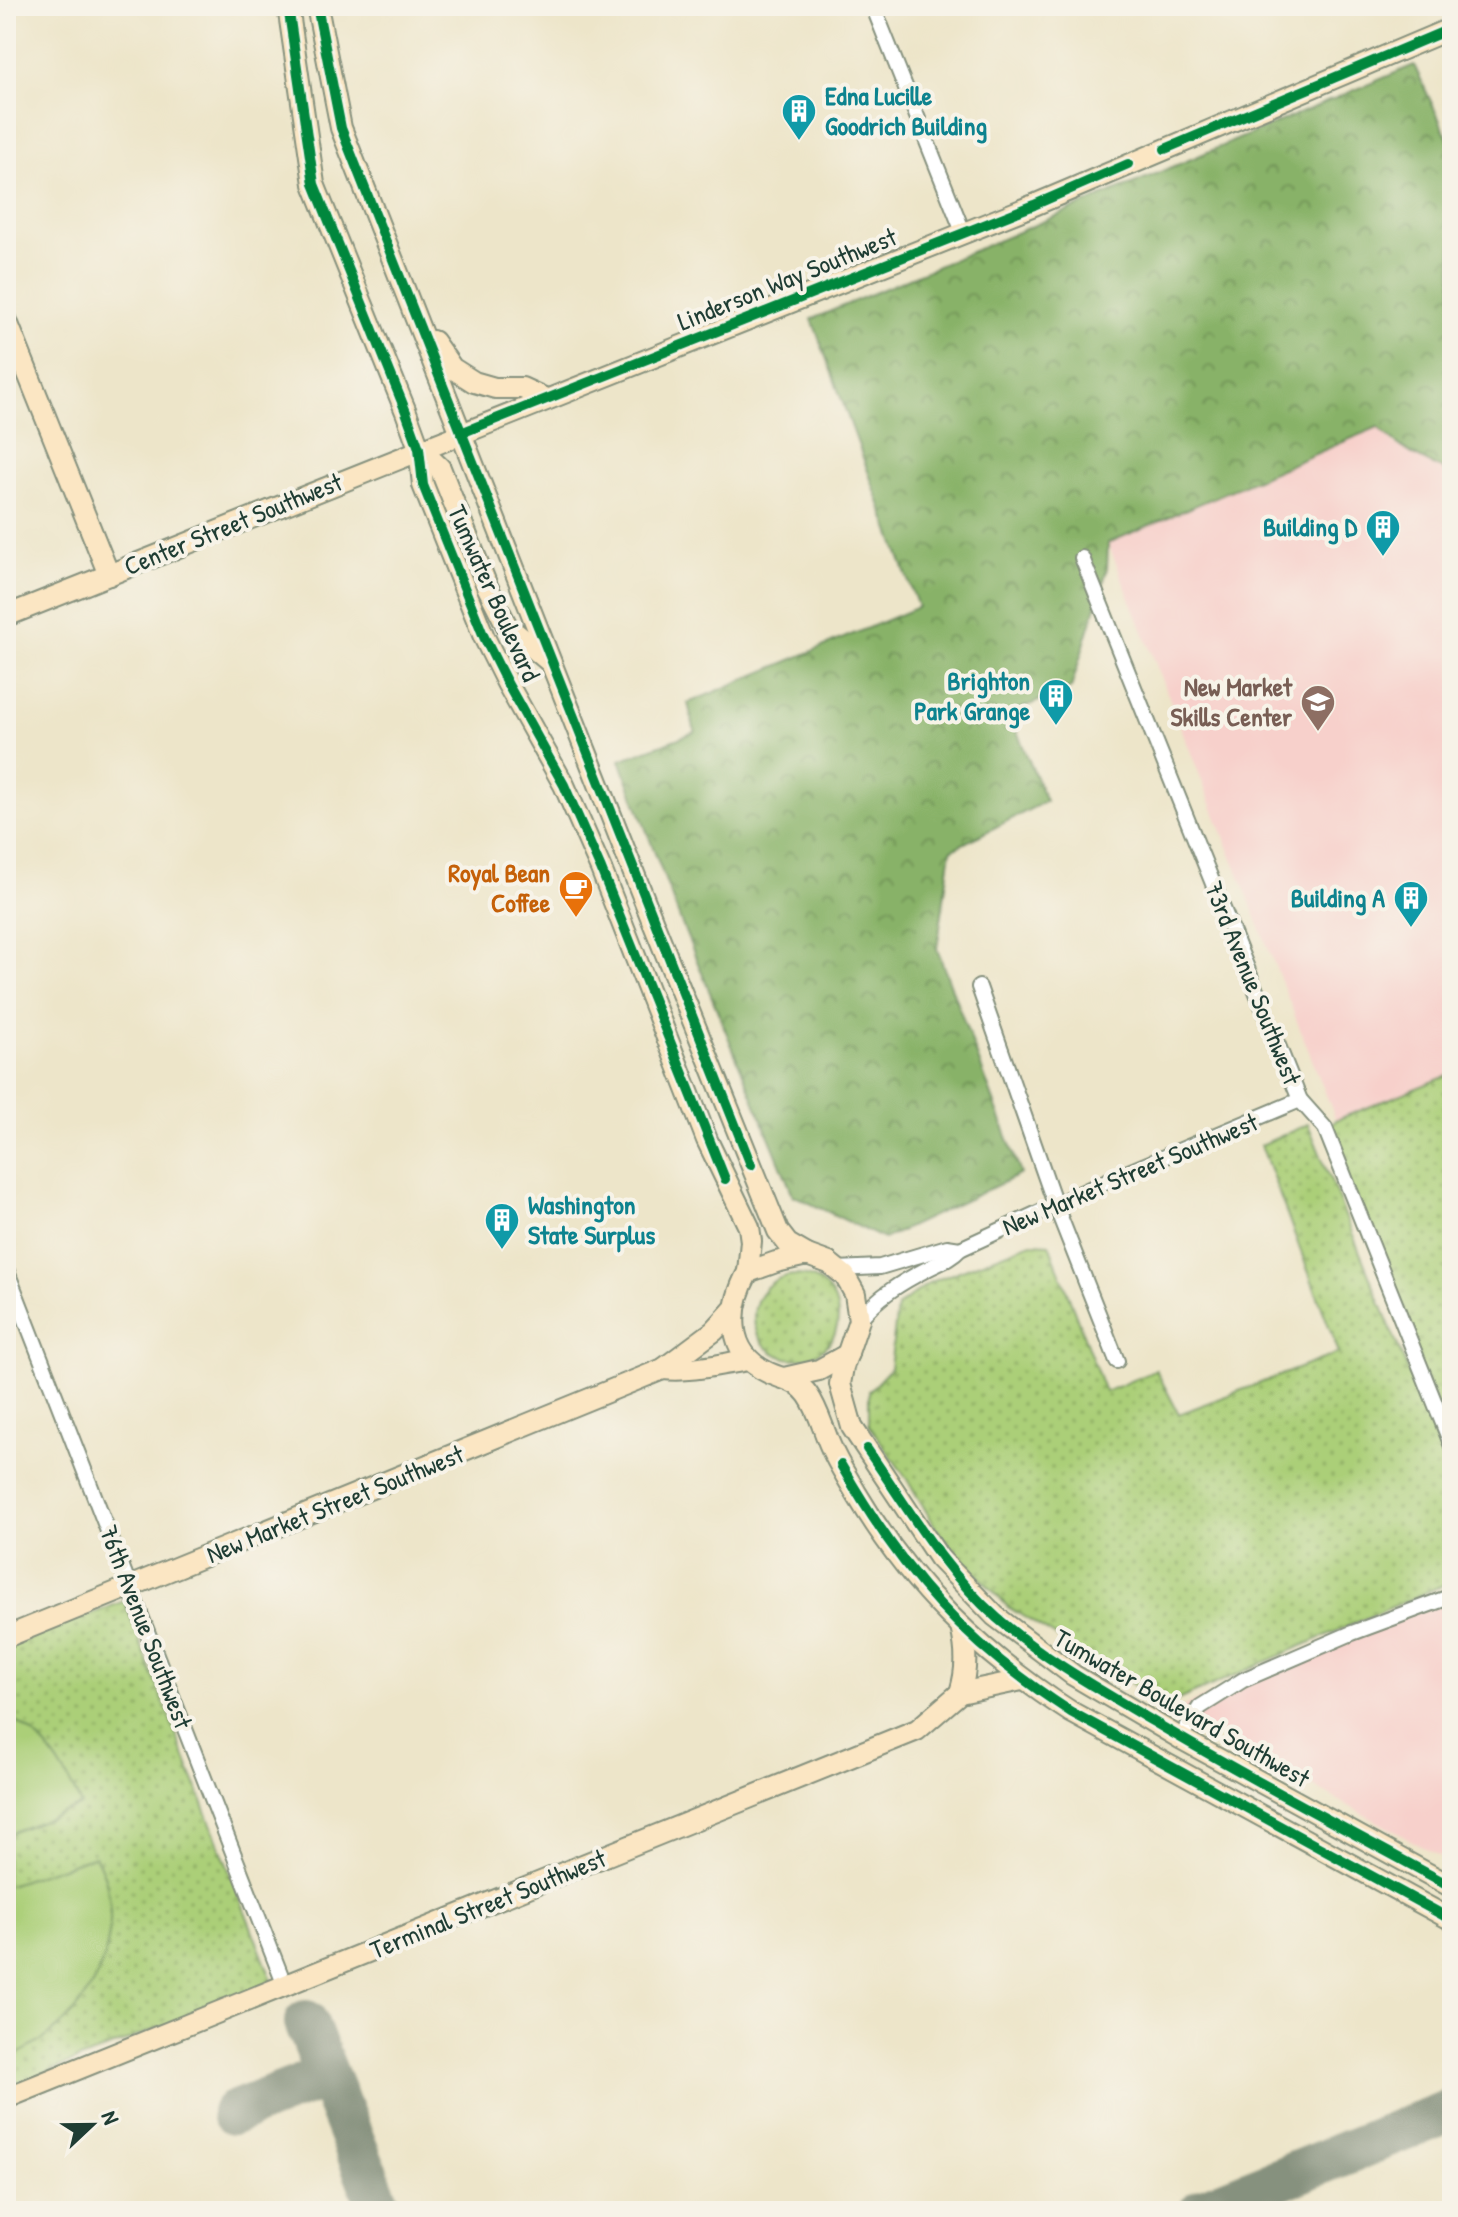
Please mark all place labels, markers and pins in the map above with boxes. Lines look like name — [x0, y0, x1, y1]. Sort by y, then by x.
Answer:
place label: Edna Lucille Goodrich Building — [825, 78, 987, 144]
building icon: Edna Lucille Goodrich Building — [780, 92, 818, 142]
building icon: Building D — [1364, 508, 1402, 558]
place label: Building D — [1263, 509, 1358, 545]
place label: Brighton Park Grange — [914, 663, 1031, 729]
place label: New Market Skills Center — [1171, 669, 1293, 734]
building icon: Brighton Park Grange — [1037, 677, 1075, 727]
school or university icon: New Market Skills Center — [1299, 683, 1337, 733]
place label: Royal Bean Coffee — [448, 855, 551, 920]
cafe icon: Royal Bean Coffee — [557, 869, 595, 919]
building icon: Building A — [1392, 879, 1430, 929]
place label: Building A — [1291, 880, 1385, 916]
place label: Washington State Surplus — [528, 1187, 655, 1253]
building icon: Washington State Surplus — [483, 1201, 521, 1251]

